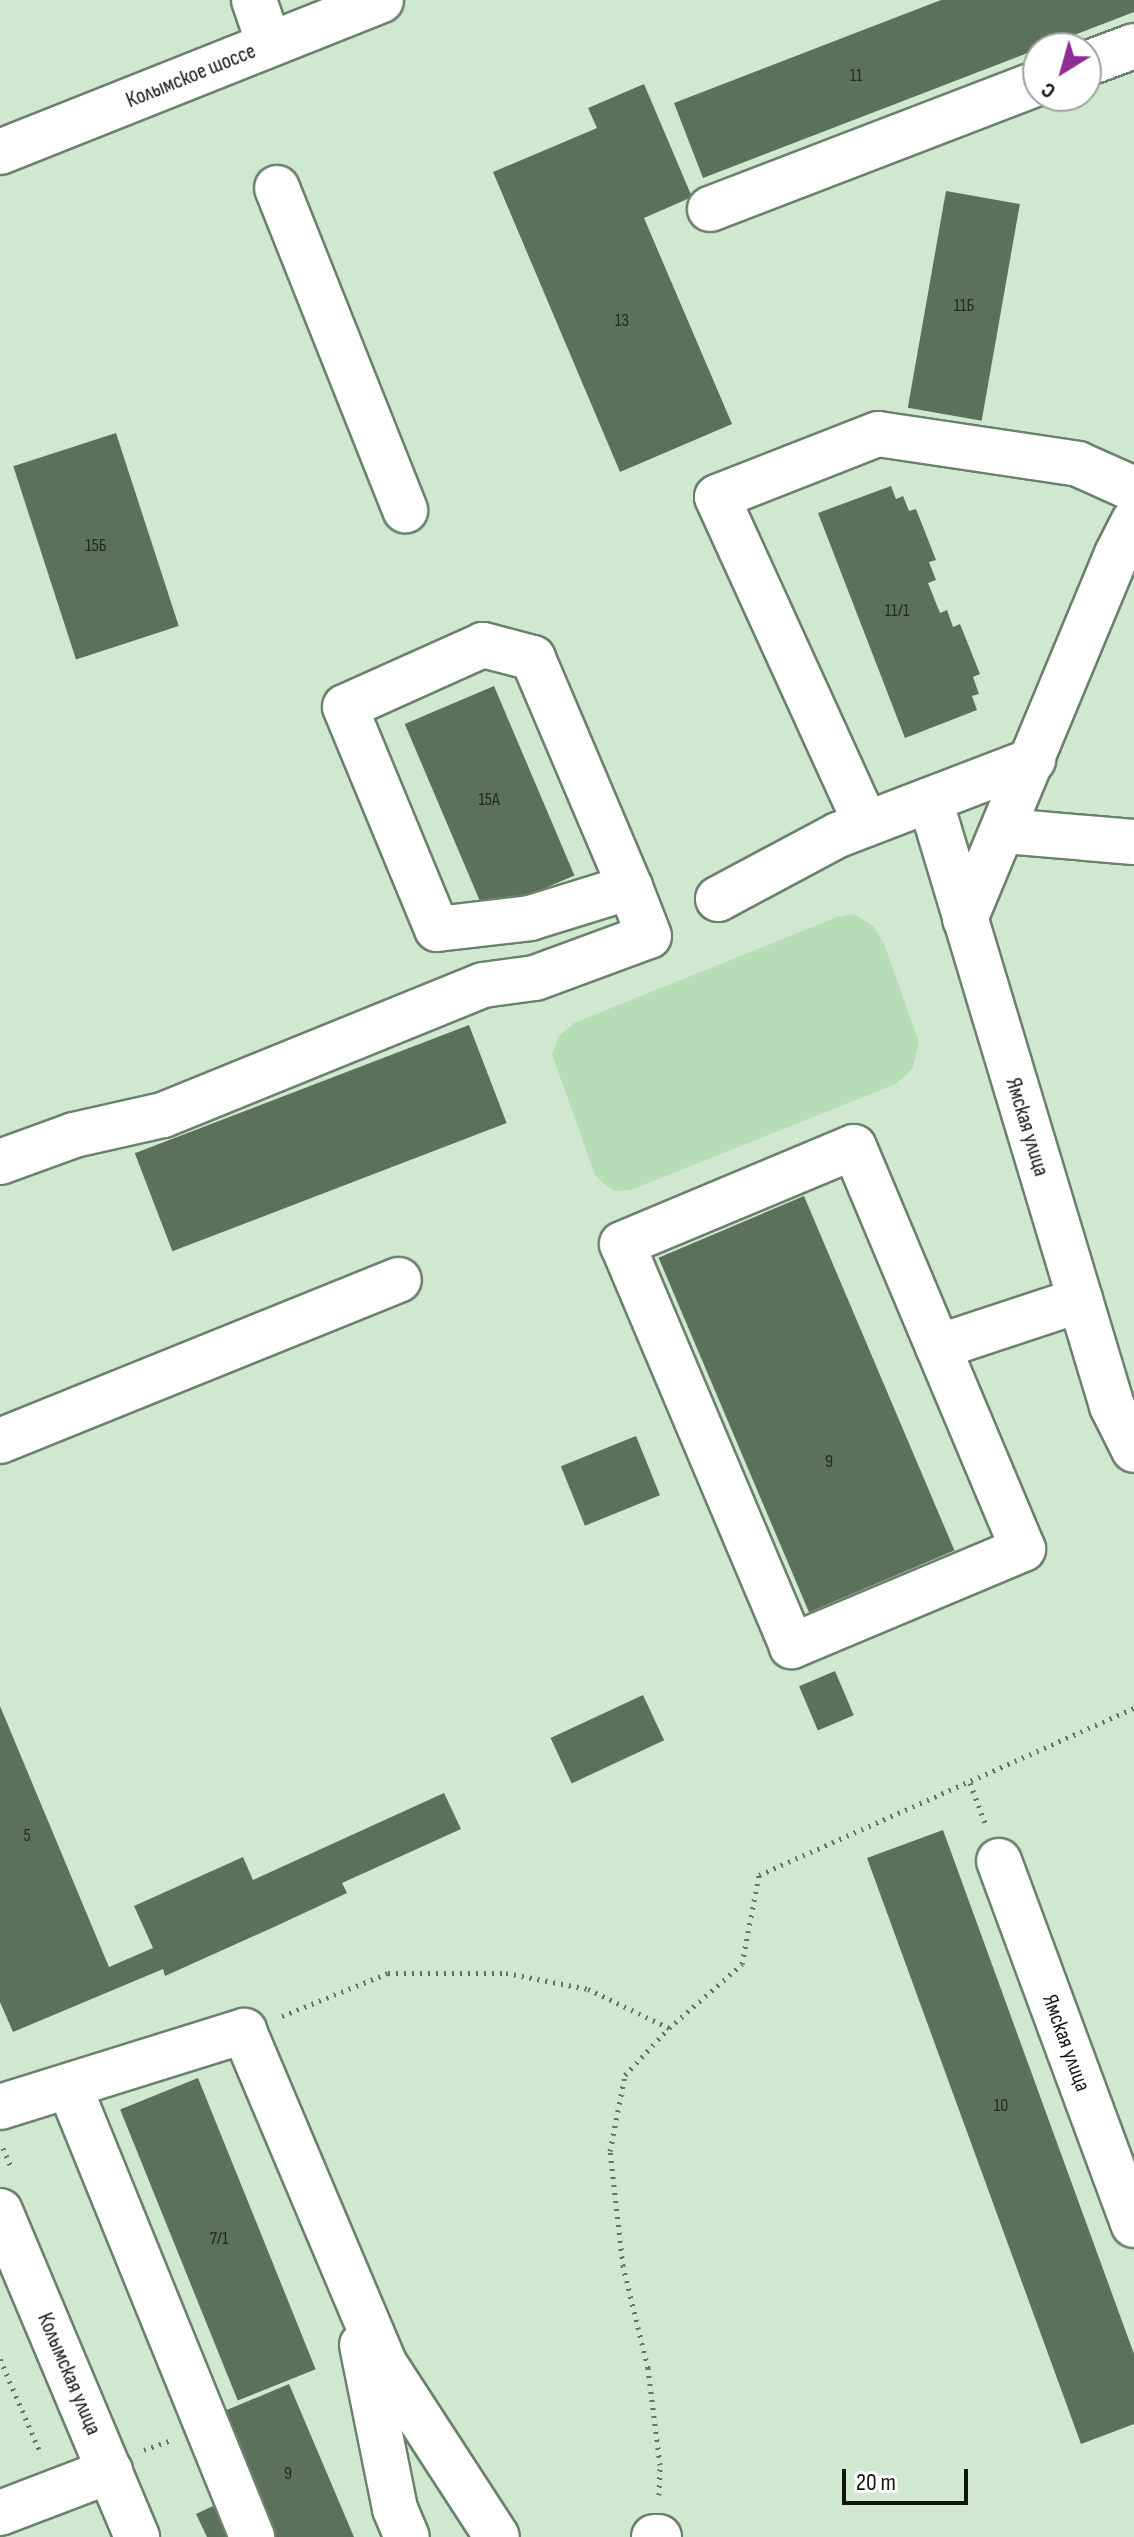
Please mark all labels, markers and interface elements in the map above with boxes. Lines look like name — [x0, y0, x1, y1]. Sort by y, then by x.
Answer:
north arrow — [1022, 32, 1102, 112]
street label: Колымское шоссе — [122, 38, 260, 114]
house number: 11 — [850, 65, 862, 87]
text: С — [1036, 76, 1061, 104]
house number: 11Б — [954, 295, 974, 317]
house number: 13 — [615, 310, 629, 332]
house number: 15Б — [85, 535, 107, 557]
house number: 11/1 — [885, 600, 909, 622]
house number: 15А — [478, 789, 500, 811]
street label: Ямская улица — [1000, 1075, 1054, 1179]
house number: 9 — [825, 1451, 833, 1473]
house number: 5 — [23, 1825, 31, 1847]
street label: Ямская улица — [1036, 1991, 1096, 2095]
house number: 10 — [994, 2095, 1008, 2117]
house number: 7/1 — [210, 2228, 228, 2250]
street label: Колымская улица — [31, 2309, 107, 2439]
scale bar — [846, 2453, 972, 2503]
house number: 9 — [284, 2463, 292, 2485]
text: 20 m — [856, 2468, 896, 2497]

